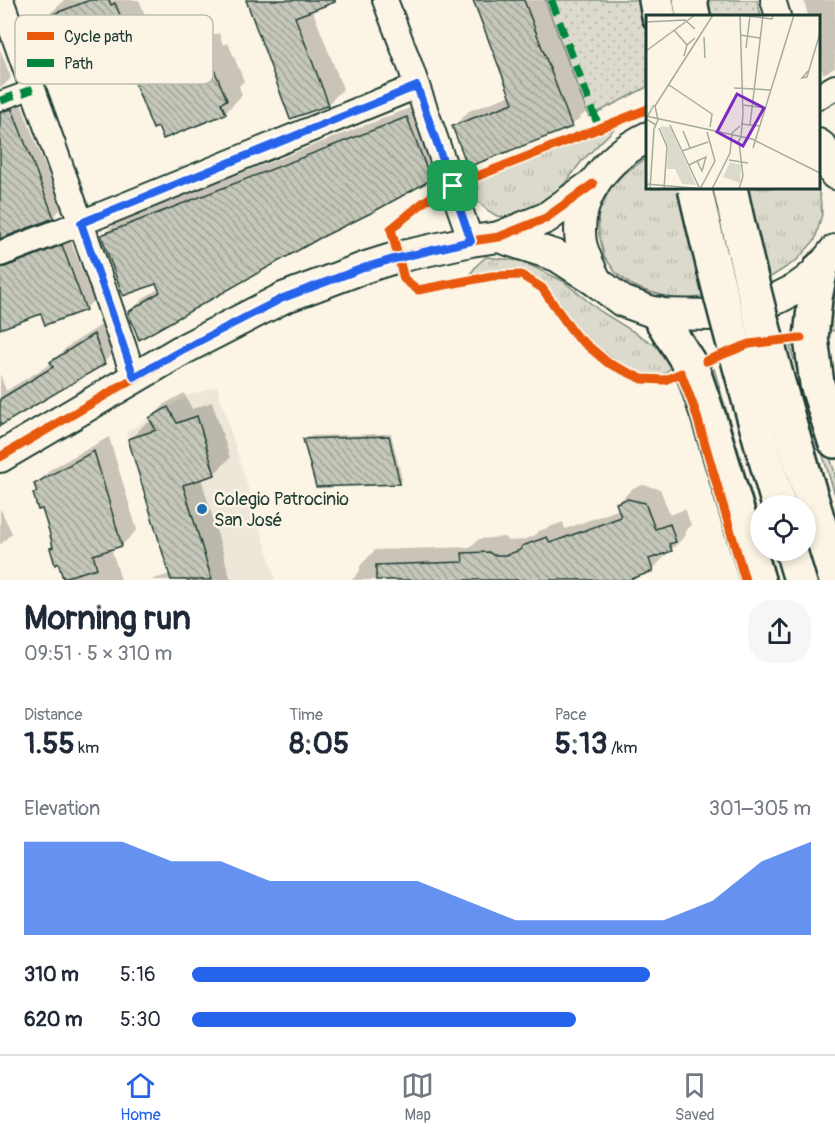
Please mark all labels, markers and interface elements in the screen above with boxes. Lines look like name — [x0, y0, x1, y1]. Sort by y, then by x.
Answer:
legend — [15, 15, 213, 84]
inset map — [646, 15, 820, 189]
text: Cycle path — [64, 27, 132, 47]
text: Path — [64, 54, 93, 74]
pin — [427, 160, 478, 211]
icon: arrive — [436, 169, 469, 202]
place label: Colegio Patrocinio San José — [214, 488, 349, 532]
map controls — [750, 495, 816, 561]
button: locate — [750, 495, 816, 561]
marker: Colegio Patrocinio San José — [195, 502, 209, 516]
text: Morning run — [24, 598, 191, 639]
button: share — [748, 600, 811, 663]
text: 09:51 · 5 × 310 m — [24, 641, 172, 666]
text: Distance — [24, 705, 83, 725]
text: Time — [289, 705, 323, 725]
text: Pace — [555, 705, 586, 725]
text: 1.55 — [24, 725, 75, 762]
text: 8:05 — [289, 725, 349, 762]
text: 5:13 — [555, 725, 607, 762]
text: km — [75, 738, 99, 758]
text: /km — [607, 738, 638, 758]
text: Elevation — [24, 796, 100, 821]
text: 301–305 m — [709, 796, 811, 821]
text: 310 m — [24, 962, 79, 987]
text: 5:16 — [120, 962, 156, 987]
text: 620 m — [24, 1007, 83, 1032]
text: 5:30 — [120, 1007, 161, 1032]
tab: Home — [120, 1069, 161, 1125]
tab: Map — [401, 1069, 434, 1125]
tab: Saved — [675, 1069, 715, 1125]

